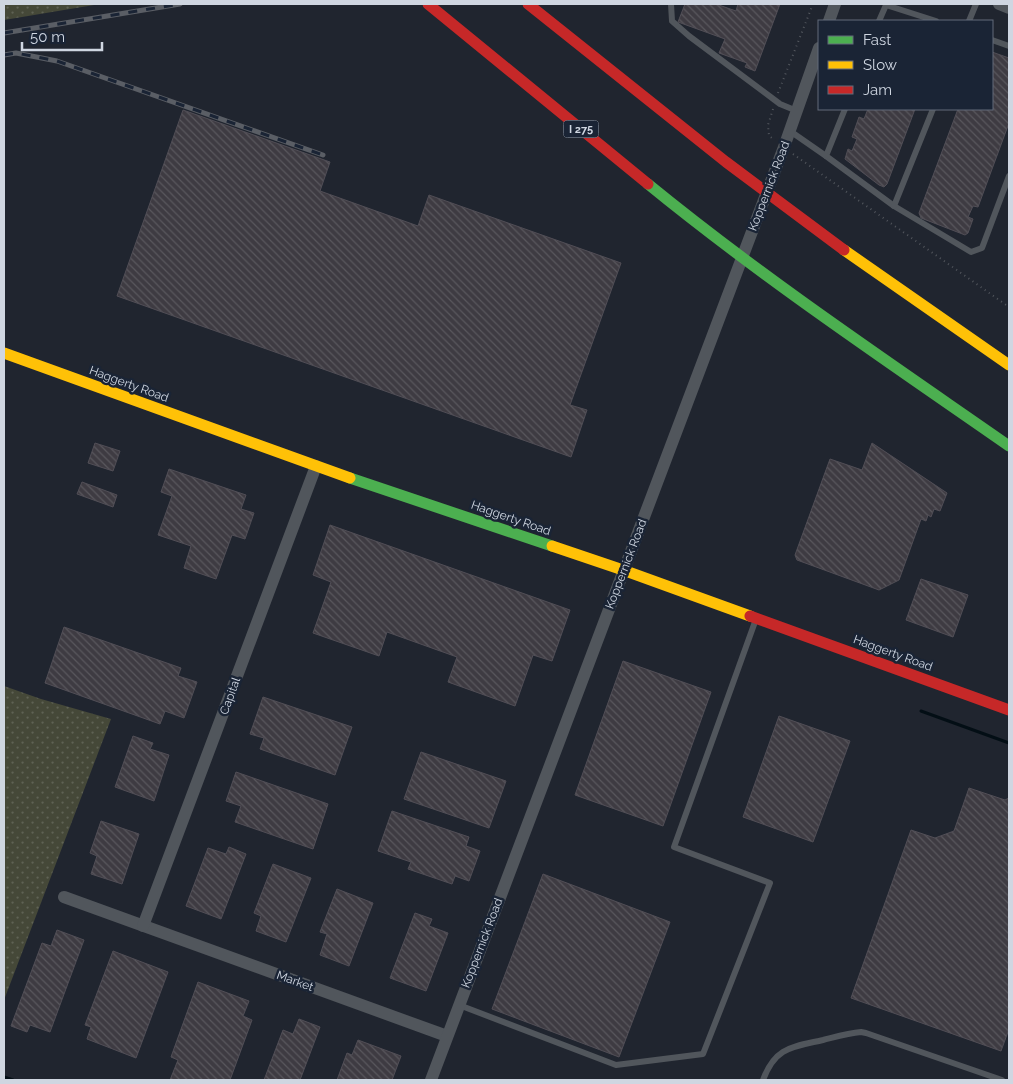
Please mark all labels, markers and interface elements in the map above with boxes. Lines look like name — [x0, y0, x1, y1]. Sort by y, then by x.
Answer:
scale bar — [22, 20, 102, 52]
legend — [818, 20, 993, 110]
text: 50 m — [30, 28, 65, 46]
text: Fast — [863, 31, 891, 49]
text: Slow — [863, 56, 897, 74]
text: Jam — [863, 81, 892, 99]
road number: I 275 — [564, 120, 598, 138]
street label: Koppernick Road — [745, 139, 793, 233]
street label: Haggerty Road — [87, 363, 171, 405]
street label: Haggerty Road — [469, 498, 553, 538]
street label: Koppernick Road — [602, 517, 650, 611]
street label: Haggerty Road — [851, 632, 935, 674]
street label: Capital — [217, 675, 243, 717]
street label: Koppernick Road — [458, 896, 506, 990]
street label: Market — [275, 968, 315, 994]

